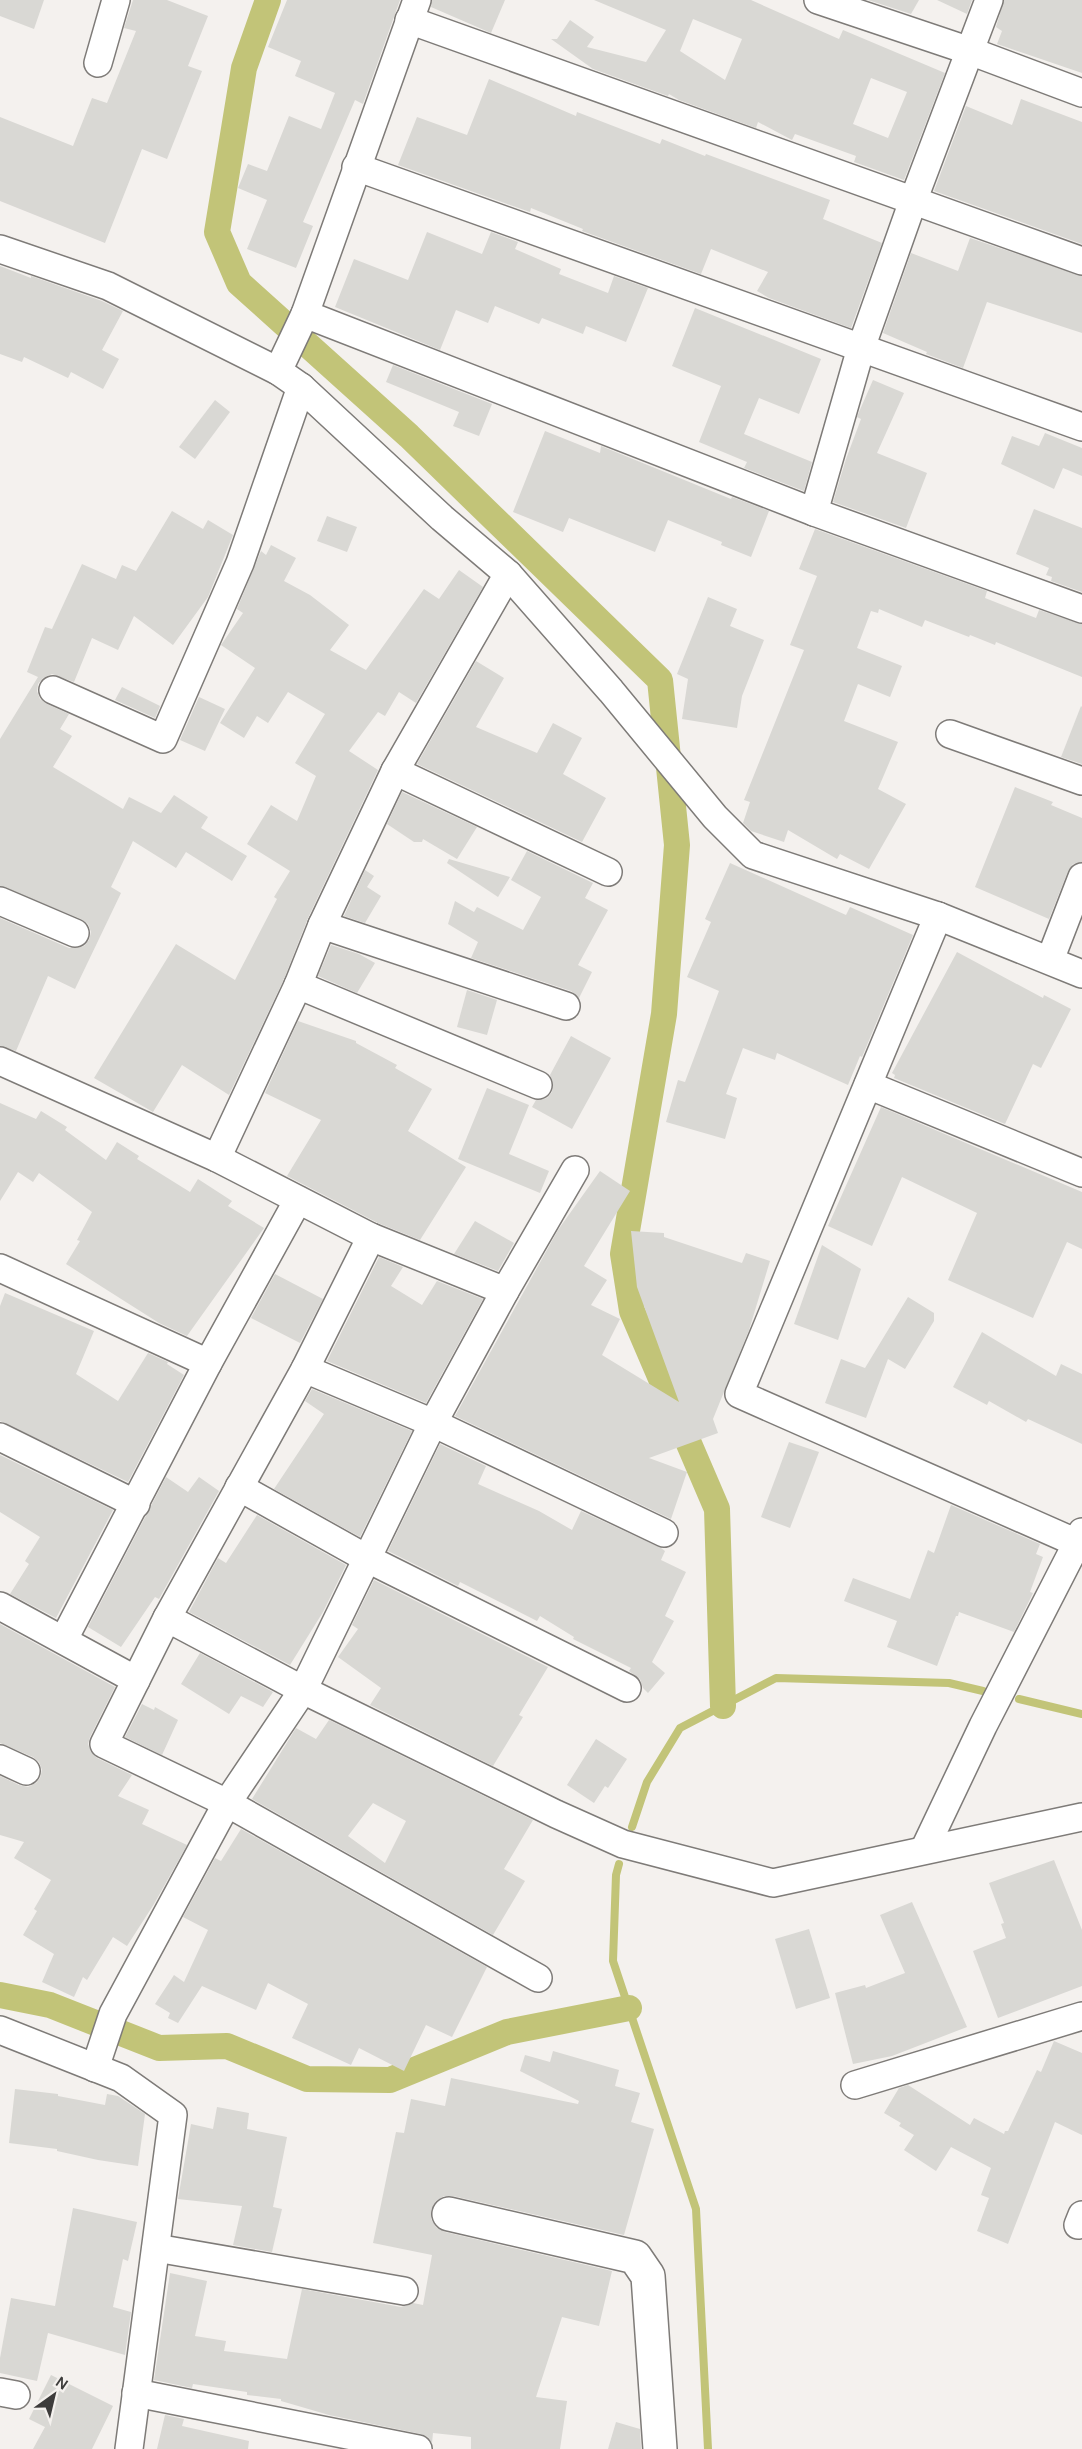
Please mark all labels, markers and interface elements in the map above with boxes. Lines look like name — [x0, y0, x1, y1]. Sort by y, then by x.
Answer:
north arrow — [24, 2365, 84, 2425]
text: N — [52, 2372, 72, 2394]

